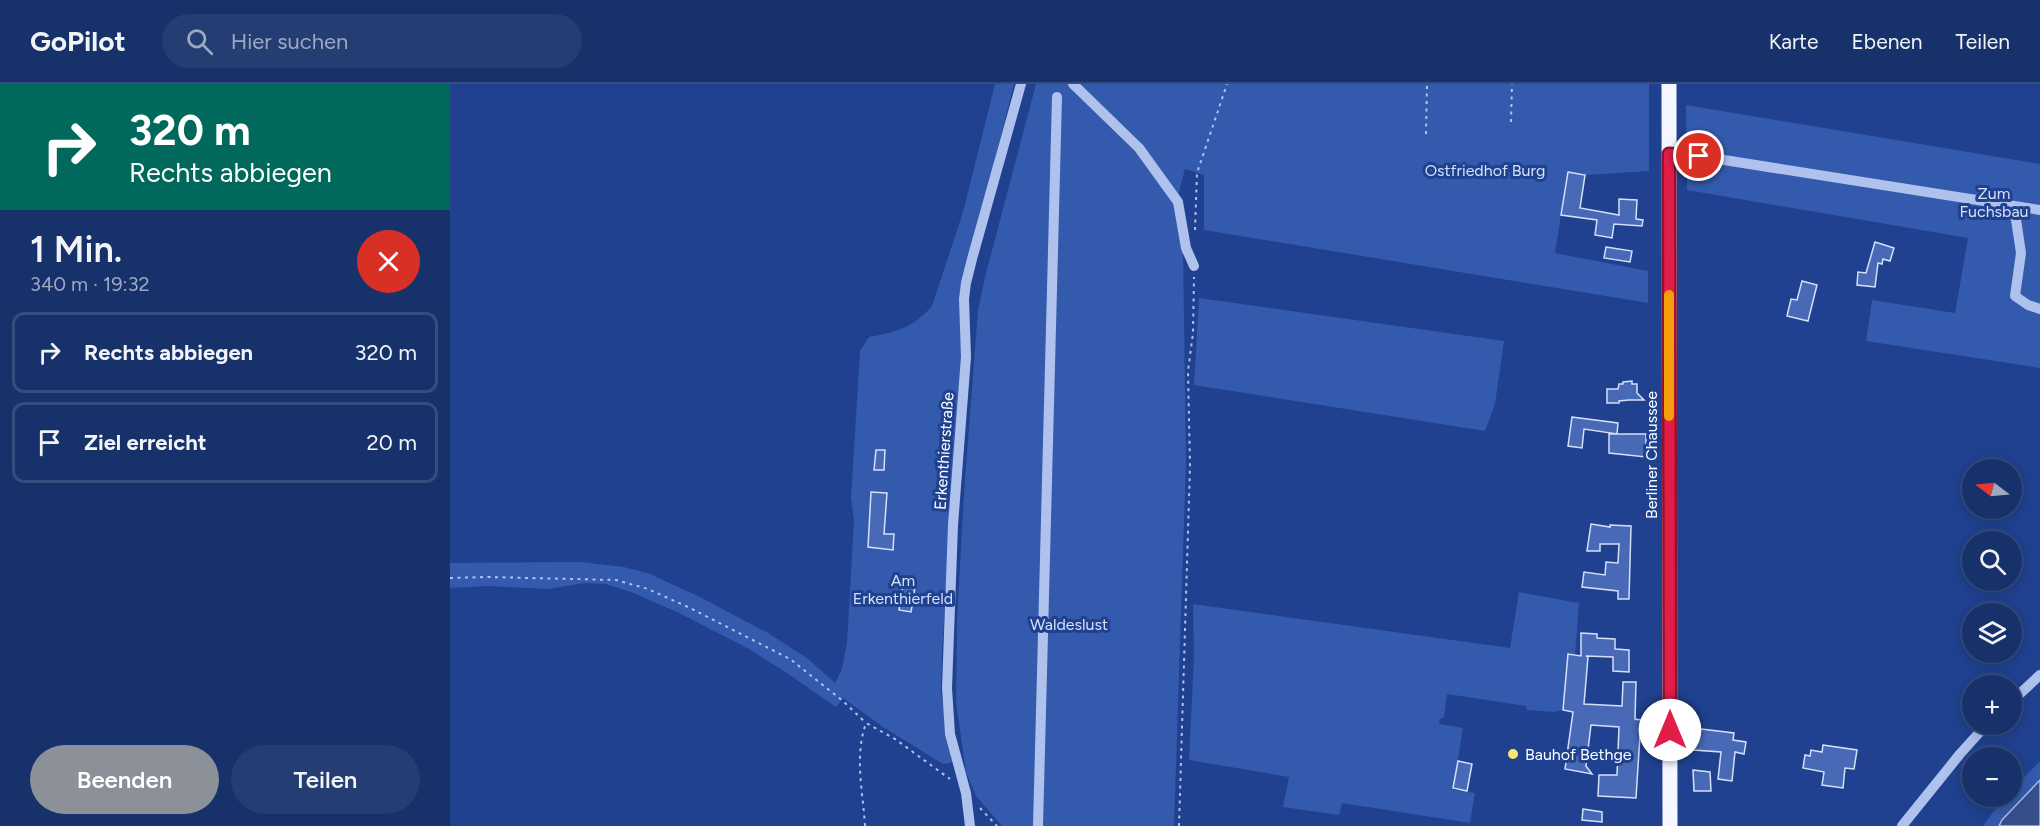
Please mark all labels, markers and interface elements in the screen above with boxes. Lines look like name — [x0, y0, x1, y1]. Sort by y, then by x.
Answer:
search box — [162, 14, 582, 68]
text: GoPilot — [30, 24, 126, 58]
icon: search — [183, 25, 216, 58]
text: Hier suchen — [231, 28, 348, 55]
text: Karte — [1769, 29, 1818, 54]
text: Ebenen — [1851, 29, 1923, 54]
text: Teilen — [1956, 29, 2010, 54]
text: 320 m — [129, 105, 251, 156]
icon: right — [30, 108, 108, 186]
pin — [1673, 130, 1724, 181]
icon: arrive — [1682, 139, 1715, 172]
text: Rechts abbiegen — [129, 156, 332, 189]
park label: Ostfriedhof Burg — [1425, 161, 1545, 180]
park label: Zum Fuchsbau — [1960, 184, 2028, 221]
text: 1 Min. — [30, 228, 122, 271]
button: close — [357, 230, 420, 293]
text: 340 m · 19:32 — [30, 272, 150, 296]
icon: right — [33, 336, 66, 369]
text: Rechts abbiegen — [84, 339, 253, 366]
text: 320 m — [354, 339, 417, 366]
street label: Erkenthierstraße — [930, 391, 958, 510]
street label: Berliner Chaussee — [1642, 391, 1661, 519]
icon: arrive — [33, 426, 66, 459]
text: Ziel erreicht — [84, 429, 207, 456]
text: 20 m — [366, 429, 417, 456]
north arrow — [1962, 459, 2022, 519]
map controls — [1962, 459, 2022, 807]
button: search — [1962, 531, 2022, 591]
park label: Am Erkenthierfeld — [853, 571, 953, 608]
button: layers — [1962, 603, 2022, 663]
park label: Waldeslust — [1030, 615, 1108, 634]
button: + — [1962, 675, 2022, 735]
position arrow — [1638, 698, 1702, 762]
button: Beenden — [30, 745, 219, 814]
button: Teilen — [231, 745, 420, 814]
place label: Bauhof Bethge — [1525, 745, 1632, 764]
marker: Bauhof Bethge — [1506, 747, 1520, 761]
button: − — [1962, 747, 2022, 807]

